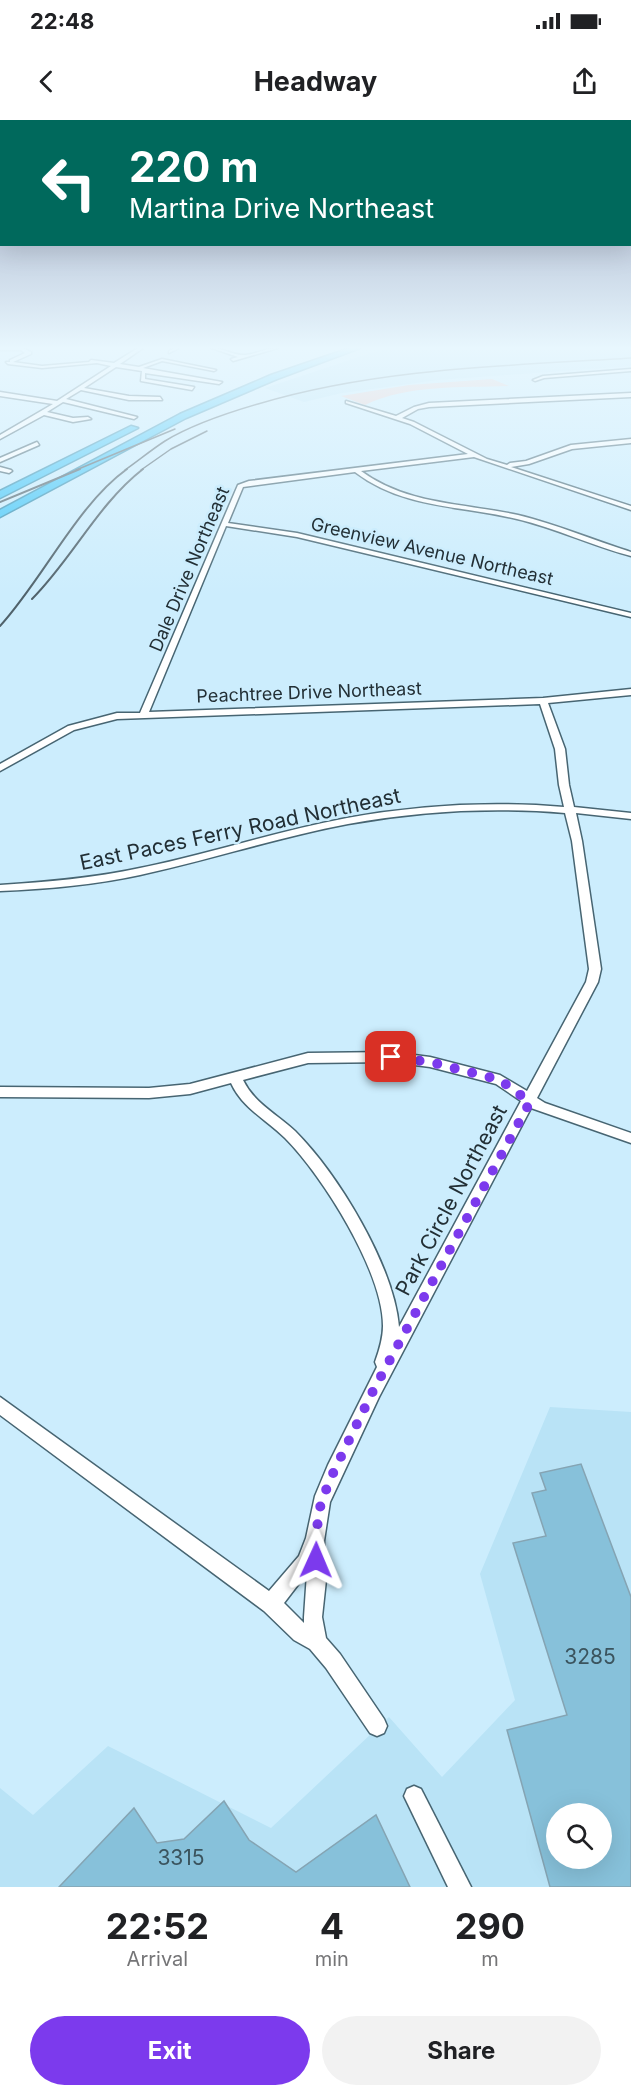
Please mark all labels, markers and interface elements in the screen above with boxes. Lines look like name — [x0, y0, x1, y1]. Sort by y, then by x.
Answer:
text: 22:48 — [30, 8, 94, 34]
icon: back — [30, 65, 63, 98]
text: Headway — [254, 65, 377, 98]
icon: share — [568, 65, 601, 98]
text: 220 m — [129, 141, 259, 192]
icon: left — [30, 144, 108, 222]
text: Martina Drive Northeast — [129, 192, 434, 225]
street label: Dale Drive Northeast — [145, 483, 233, 655]
street label: Greenview Avenue Northeast — [309, 513, 555, 589]
street label: Peachtree Drive Northeast — [196, 678, 422, 706]
street label: East Paces Ferry Road Northeast — [77, 783, 403, 875]
pin — [365, 1031, 416, 1082]
icon: arrive — [374, 1040, 407, 1073]
street label: Park Circle Northeast — [390, 1100, 512, 1300]
position arrow — [284, 1528, 348, 1592]
house number: 3285 — [564, 1644, 616, 1669]
map controls — [546, 1803, 612, 1869]
button: search — [546, 1803, 612, 1869]
house number: 3315 — [157, 1845, 205, 1870]
text: 22:52 — [106, 1904, 209, 1948]
text: 4 — [320, 1904, 344, 1948]
text: 290 — [455, 1904, 525, 1948]
text: Arrival — [127, 1947, 188, 1971]
text: min — [315, 1947, 349, 1971]
text: m — [481, 1947, 499, 1971]
button: Exit — [30, 2016, 310, 2085]
button: Share — [322, 2016, 601, 2085]

